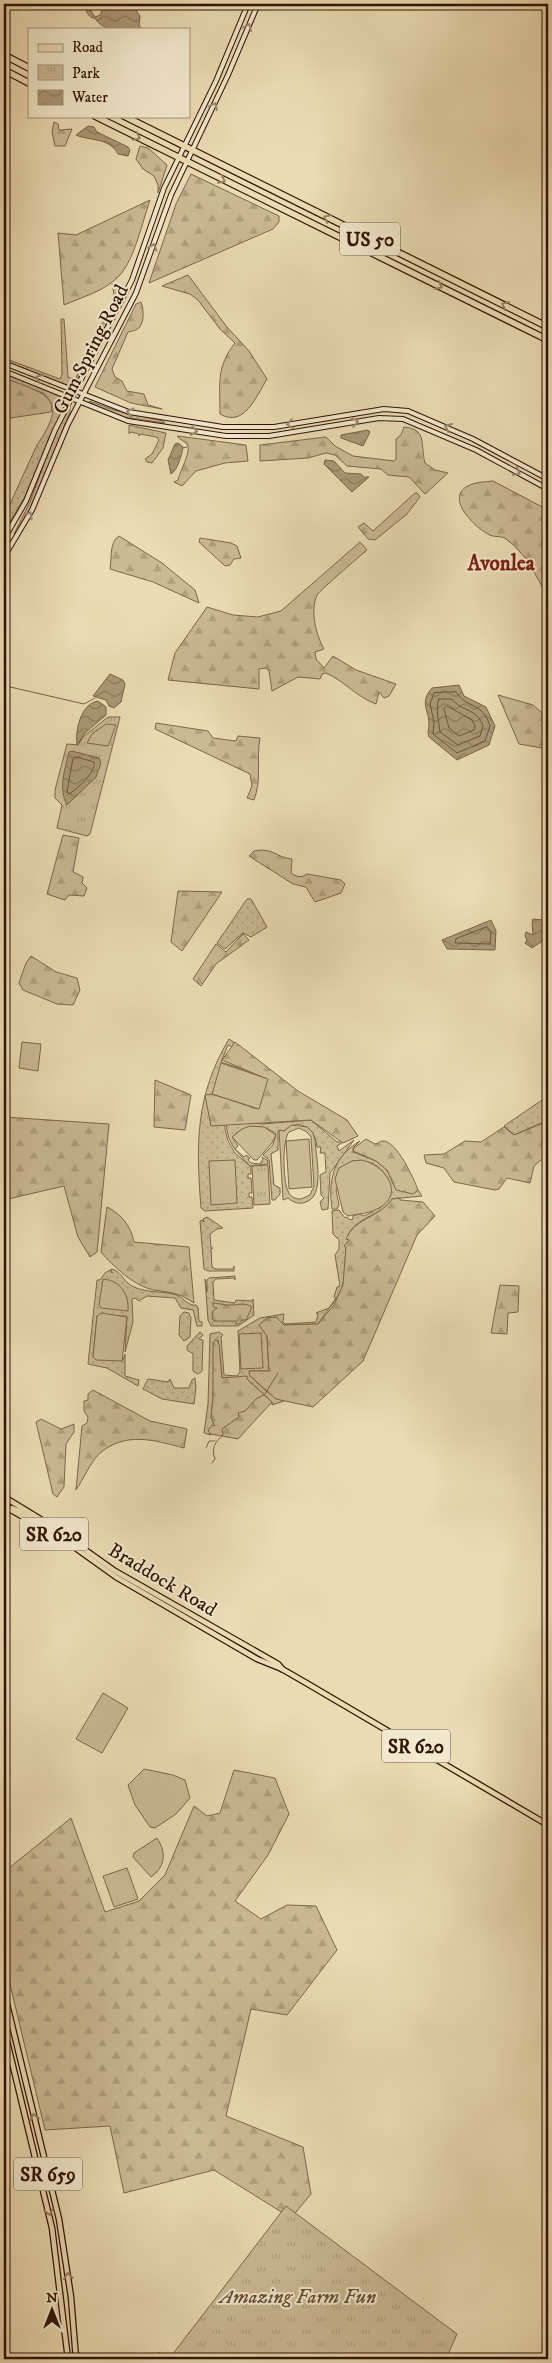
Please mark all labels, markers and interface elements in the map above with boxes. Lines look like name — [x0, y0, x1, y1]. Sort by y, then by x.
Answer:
one-way arrow — [242, 24, 252, 32]
legend — [28, 28, 190, 118]
text: Road — [72, 38, 104, 57]
text: Park — [72, 64, 101, 83]
text: Water — [71, 88, 108, 107]
one-way arrow — [207, 102, 218, 111]
one-way arrow — [132, 131, 141, 141]
one-way arrow — [217, 174, 226, 184]
one-way arrow — [324, 214, 333, 224]
road number: US 50 — [340, 222, 400, 255]
one-way arrow — [148, 244, 158, 252]
one-way arrow — [434, 280, 443, 290]
street label: Gum Spring Road — [48, 281, 135, 419]
one-way arrow — [501, 301, 510, 311]
one-way arrow — [35, 373, 44, 384]
one-way arrow — [126, 407, 134, 417]
one-way arrow — [351, 418, 359, 428]
one-way arrow — [286, 419, 295, 429]
one-way arrow — [444, 423, 453, 434]
one-way arrow — [190, 426, 198, 436]
one-way arrow — [511, 466, 520, 476]
one-way arrow — [23, 511, 33, 520]
district label: Avonlea — [466, 551, 536, 577]
road number: SR 620 — [20, 1518, 88, 1550]
street label: Braddock Road — [103, 1538, 221, 1623]
road number: SR 620 — [382, 1730, 450, 1762]
one-way arrow — [29, 2113, 40, 2122]
road number: SR 659 — [14, 2158, 82, 2190]
one-way arrow — [43, 2208, 54, 2217]
one-way arrow — [63, 2272, 74, 2280]
park label: Amazing Farm Fun — [218, 2285, 376, 2310]
north arrow — [28, 2286, 78, 2336]
text: N — [46, 2289, 58, 2307]

